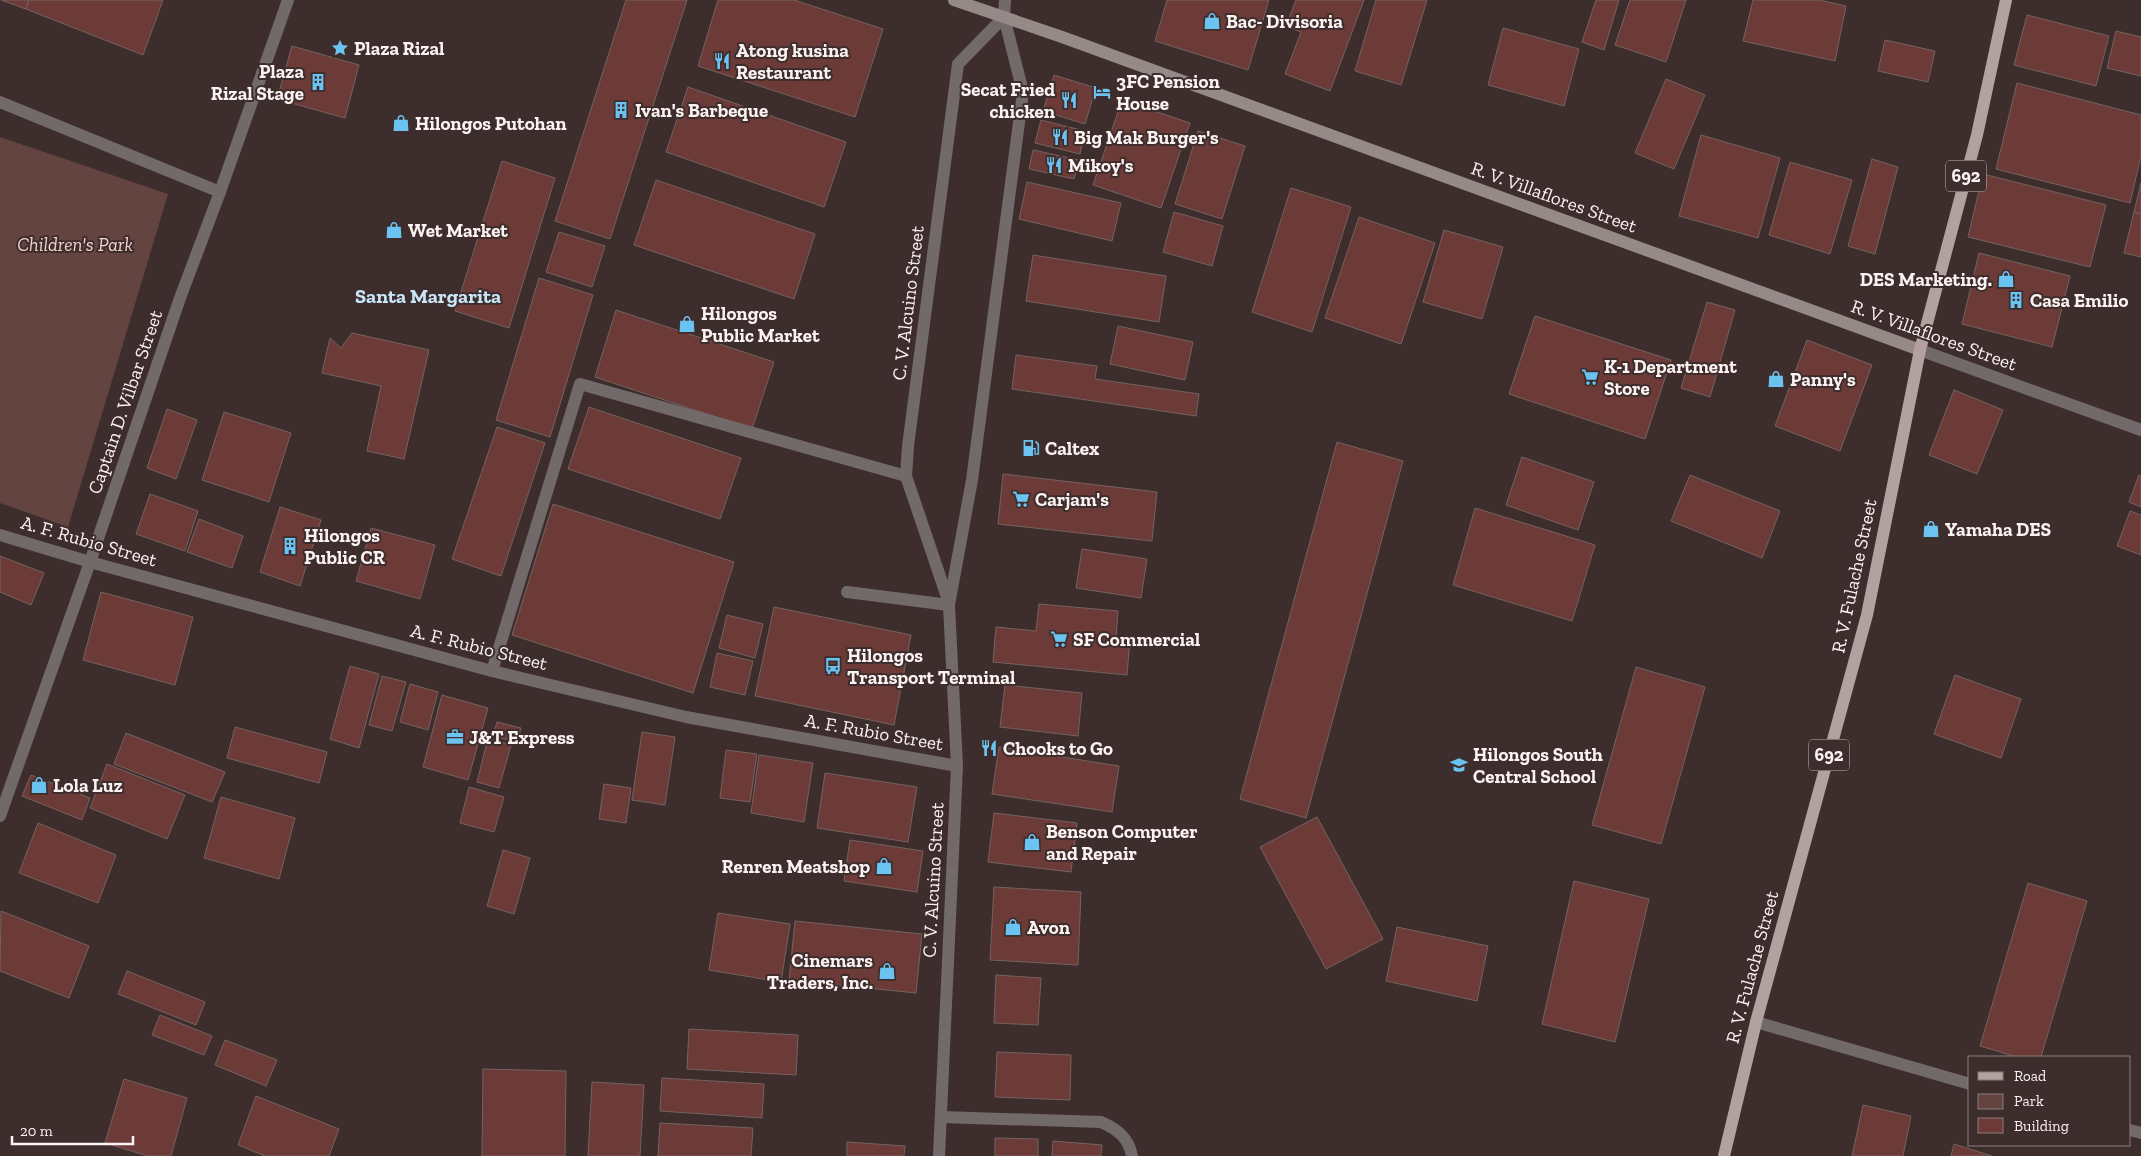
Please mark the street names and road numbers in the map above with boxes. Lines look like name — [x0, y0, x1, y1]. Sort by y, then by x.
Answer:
street label: R. V. Villaflores Street — [1468, 156, 1640, 238]
road number: 692 — [1946, 160, 1986, 192]
street label: C. V. Alcuino Street — [887, 224, 929, 382]
street label: R. V. Villaflores Street — [1848, 294, 2020, 376]
street label: Captain D. Vilbar Street — [83, 307, 167, 497]
street label: R. V. Fulache Street — [1826, 497, 1882, 655]
street label: A. F. Rubio Street — [18, 511, 160, 571]
street label: A. F. Rubio Street — [408, 619, 550, 675]
street label: A. F. Rubio Street — [803, 708, 945, 756]
road number: 692 — [1809, 740, 1849, 770]
street label: C. V. Alcuino Street — [917, 802, 949, 958]
street label: R. V. Fulache Street — [1721, 888, 1783, 1046]

